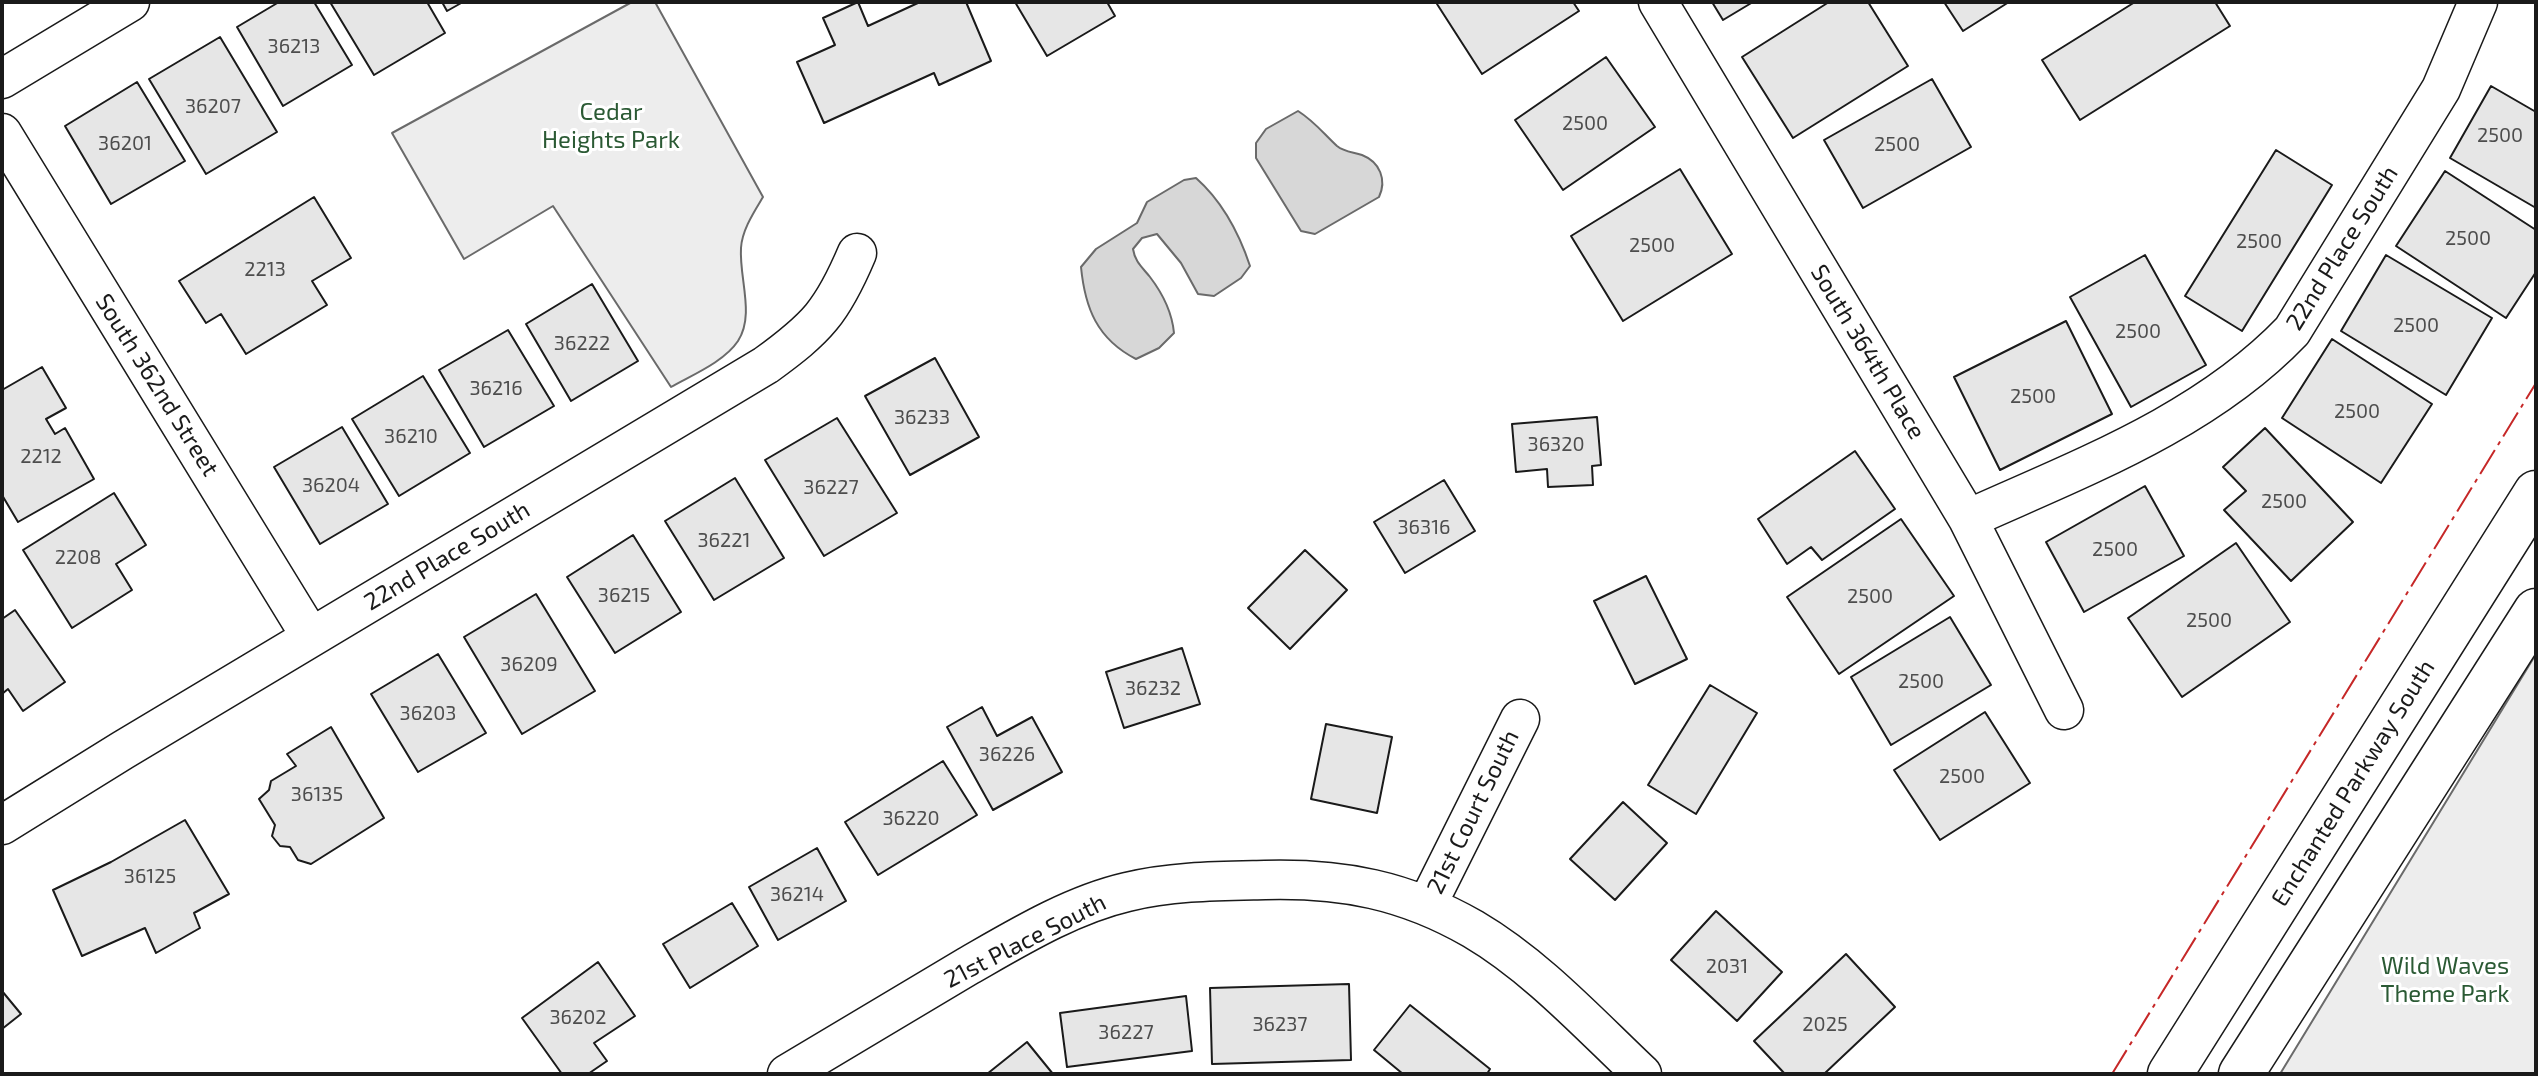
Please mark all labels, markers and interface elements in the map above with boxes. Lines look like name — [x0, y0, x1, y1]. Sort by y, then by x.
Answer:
house number: 36213 — [268, 34, 320, 58]
house number: 36207 — [185, 94, 241, 118]
park label: Cedar Heights Park — [542, 98, 680, 154]
house number: 2500 — [1562, 111, 1608, 135]
house number: 2500 — [2477, 123, 2523, 147]
house number: 36201 — [98, 131, 152, 155]
house number: 2500 — [1874, 132, 1920, 156]
street label: 22nd Place South — [2280, 161, 2404, 335]
house number: 2500 — [2445, 226, 2491, 250]
house number: 2500 — [2236, 229, 2282, 253]
house number: 2500 — [1629, 233, 1675, 257]
house number: 2213 — [244, 257, 286, 281]
street label: South 364th Place — [1805, 260, 1931, 444]
street label: South 362nd Street — [89, 289, 225, 481]
house number: 2500 — [2393, 313, 2439, 337]
house number: 2500 — [2115, 319, 2161, 343]
house number: 36222 — [554, 331, 610, 355]
house number: 36216 — [469, 376, 523, 400]
house number: 2500 — [2010, 384, 2056, 408]
house number: 2500 — [2334, 399, 2380, 423]
house number: 36233 — [894, 405, 950, 429]
house number: 36210 — [384, 424, 438, 448]
house number: 36320 — [1528, 432, 1584, 456]
house number: 2212 — [20, 444, 62, 468]
house number: 36204 — [302, 473, 360, 497]
house number: 36227 — [803, 475, 859, 499]
house number: 2500 — [2261, 489, 2307, 513]
street label: 22nd Place South — [359, 495, 535, 617]
house number: 36316 — [1397, 515, 1451, 539]
house number: 36221 — [698, 528, 750, 552]
house number: 2500 — [2092, 537, 2138, 561]
house number: 2208 — [55, 545, 101, 569]
house number: 36215 — [598, 583, 650, 607]
house number: 2500 — [1847, 584, 1893, 608]
house number: 2500 — [2186, 608, 2232, 632]
house number: 36209 — [500, 652, 558, 676]
street label: Enchanted Parkway South — [2265, 654, 2441, 912]
house number: 2500 — [1898, 669, 1944, 693]
house number: 36232 — [1125, 676, 1181, 700]
house number: 36203 — [400, 701, 456, 725]
street label: 21st Court South — [1421, 725, 1525, 899]
house number: 36226 — [979, 742, 1035, 766]
house number: 2500 — [1939, 764, 1985, 788]
house number: 36135 — [291, 782, 343, 806]
house number: 36220 — [882, 806, 940, 830]
house number: 36125 — [124, 864, 176, 888]
house number: 36214 — [770, 882, 824, 906]
street label: 21st Place South — [939, 888, 1111, 994]
park label: Wild Waves Theme Park — [2380, 952, 2510, 1008]
house number: 2031 — [1706, 954, 1748, 978]
house number: 36202 — [549, 1005, 607, 1029]
house number: 36237 — [1252, 1012, 1308, 1036]
house number: 2025 — [1802, 1012, 1848, 1036]
house number: 36227 — [1098, 1020, 1154, 1044]

